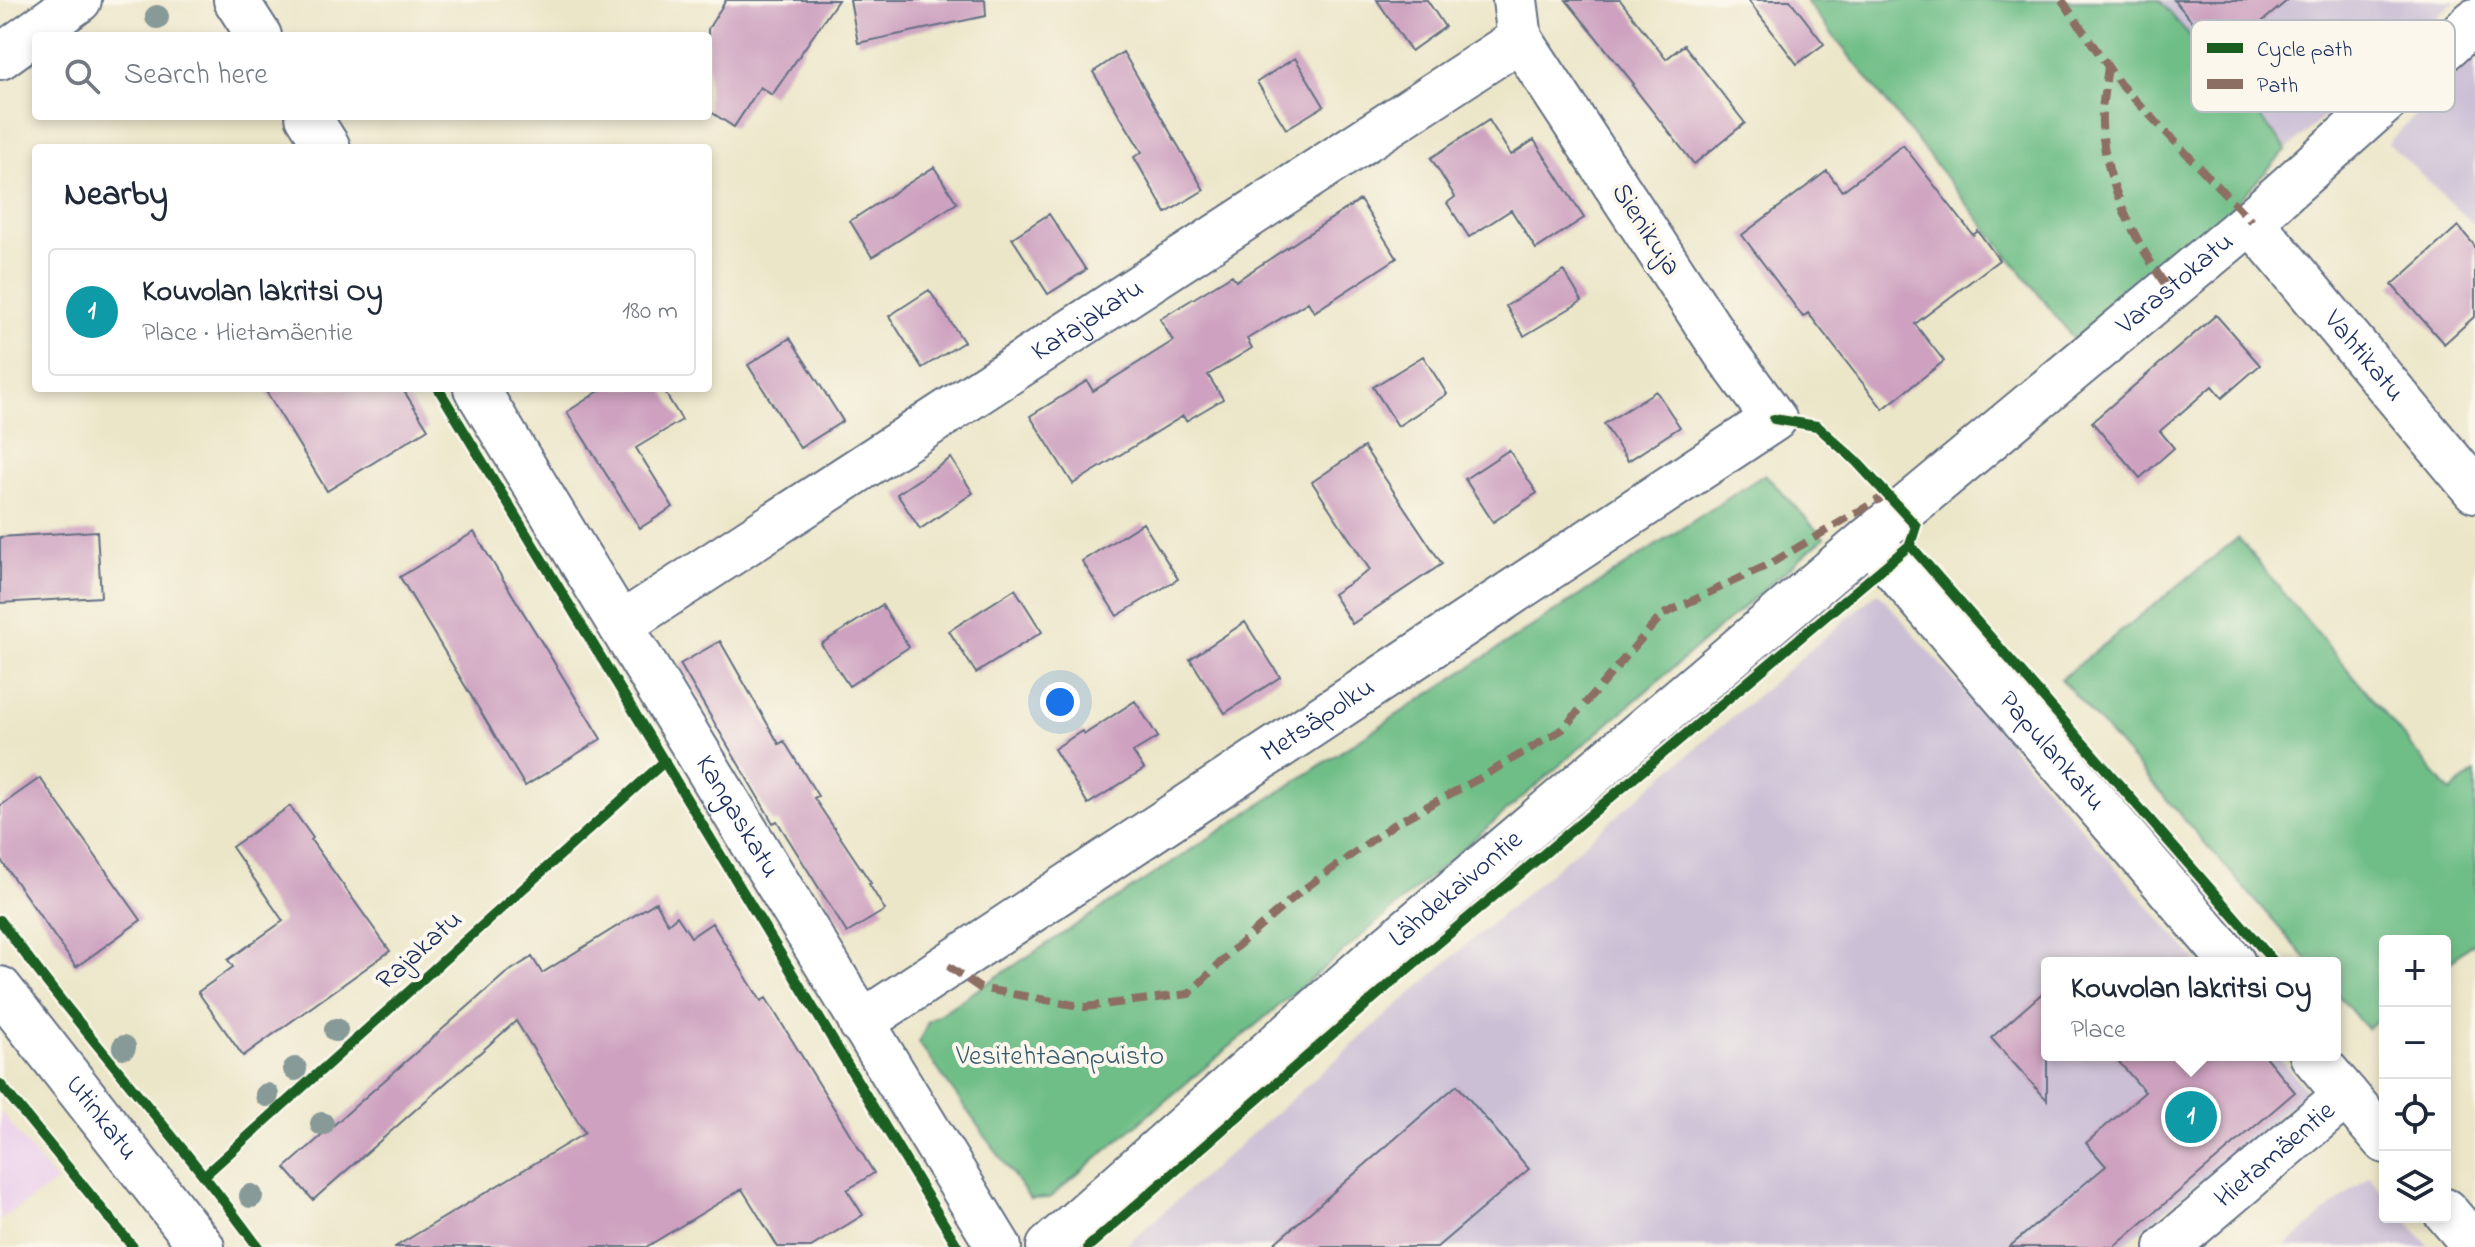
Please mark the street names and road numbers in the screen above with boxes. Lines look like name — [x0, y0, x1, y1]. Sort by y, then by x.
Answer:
street label: Sienikuja — [1600, 176, 1690, 284]
street label: Varastokatu — [2107, 223, 2243, 346]
street label: Katajakatu — [1024, 269, 1152, 372]
street label: Vahtikatu — [2312, 301, 2414, 411]
street label: Metsäpolku — [1253, 668, 1383, 773]
street label: Papulankatu — [1988, 682, 2115, 821]
street label: Kangaskatu — [684, 747, 790, 886]
street label: Lähdekaivontie — [1380, 820, 1533, 958]
street label: Rajakatu — [368, 901, 472, 1001]
street label: Utinkatu — [55, 1067, 148, 1170]
street label: Hietamäentie — [2206, 1091, 2345, 1219]

